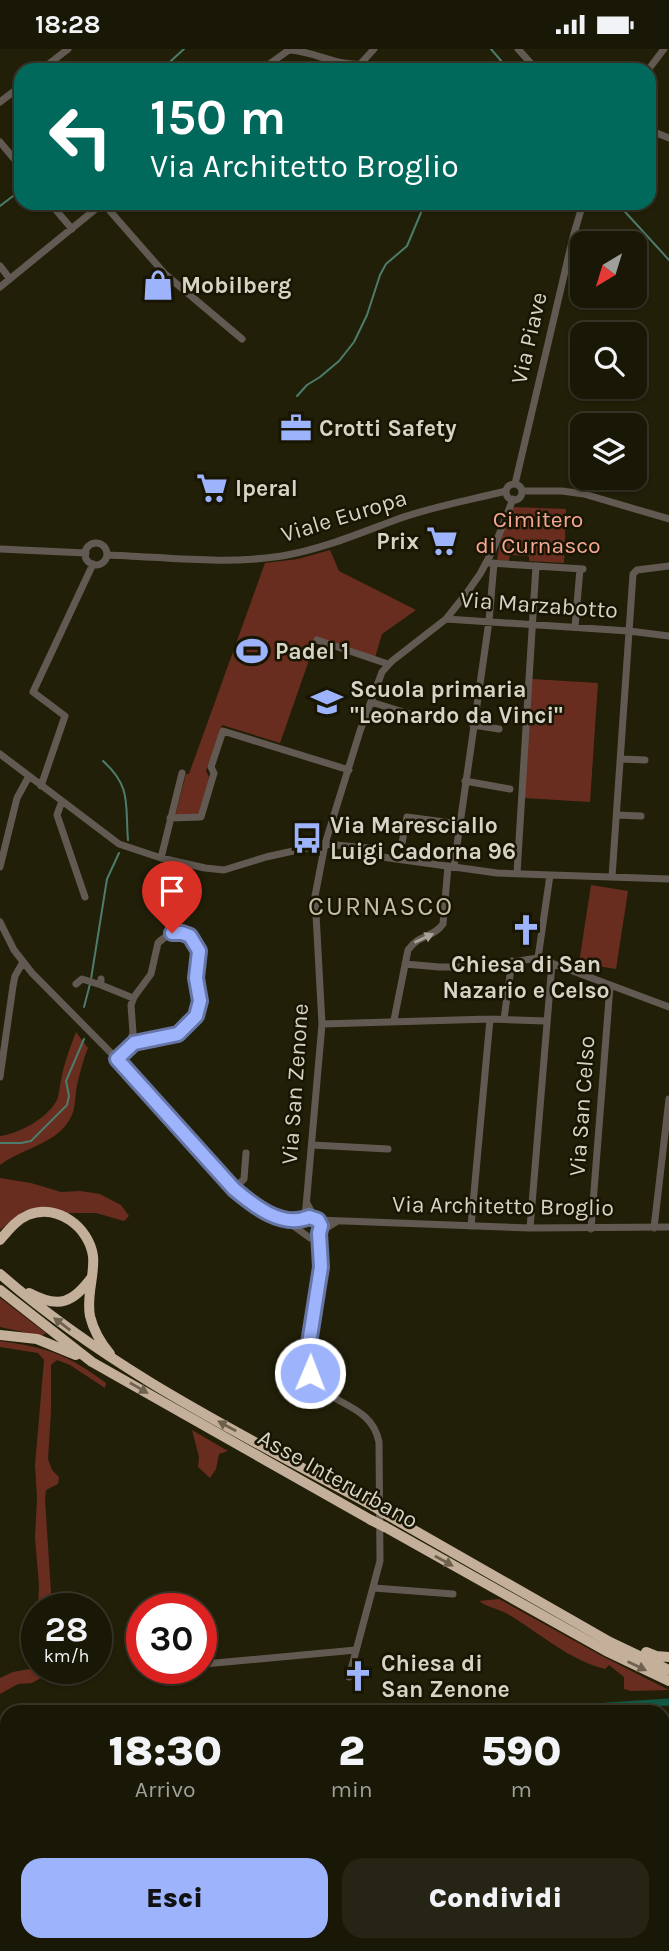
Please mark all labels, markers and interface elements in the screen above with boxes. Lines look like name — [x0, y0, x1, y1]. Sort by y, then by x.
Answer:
text: 18:28 — [35, 9, 101, 40]
text: 150 m — [150, 89, 286, 146]
icon: left — [35, 91, 126, 182]
text: Via Architetto Broglio — [150, 148, 459, 185]
north arrow — [570, 231, 648, 308]
map controls — [570, 231, 647, 490]
shop icon: Mobilberg — [141, 268, 175, 302]
place label: Mobilberg — [181, 272, 291, 299]
street label: Via Piave — [505, 289, 553, 387]
button: search — [570, 322, 647, 399]
office icon: Crotti Safety — [279, 411, 313, 445]
button: layers — [570, 413, 647, 490]
place label: Crotti Safety — [319, 415, 457, 442]
supermarket icon: Iperal — [195, 471, 229, 505]
place label: Iperal — [235, 475, 298, 502]
street label: Viale Europa — [278, 484, 410, 548]
park label: Cimitero di Curnasco — [475, 506, 601, 559]
supermarket icon: Prix — [425, 524, 459, 558]
place label: Prix — [376, 528, 419, 555]
street label: Via Marzabotto — [459, 586, 619, 624]
sports icon: Padel 1 — [235, 634, 269, 668]
place label: Padel 1 — [275, 638, 349, 665]
place label: Scuola primaria "Leonardo da Vinci" — [350, 676, 563, 729]
school or university icon: Scuola primaria "Leonardo da Vinci" — [310, 685, 344, 719]
place label: Via Maresciallo Luigi Cadorna 96 — [330, 812, 516, 865]
bus stop icon: Via Maresciallo Luigi Cadorna 96 — [290, 821, 324, 855]
pin — [142, 861, 202, 933]
icon: arrive — [153, 872, 191, 910]
district label: CURNASCO — [308, 891, 454, 922]
church icon: Chiesa di San Nazario e Celso — [509, 913, 543, 947]
one-way arrow — [414, 932, 434, 944]
place label: Chiesa di San Nazario e Celso — [442, 951, 610, 1004]
street label: Via San Zenone — [276, 1003, 314, 1165]
street label: Via San Celso — [564, 1035, 600, 1177]
street label: Via Architetto Broglio — [392, 1191, 614, 1221]
one-way arrow — [53, 1317, 71, 1331]
position arrow — [273, 1336, 347, 1410]
one-way arrow — [129, 1382, 148, 1394]
one-way arrow — [218, 1420, 237, 1432]
street label: Asse Interurbano — [253, 1424, 423, 1534]
one-way arrow — [435, 1555, 454, 1567]
speed limit sign: 30 — [126, 1593, 217, 1684]
text: 28 — [45, 1609, 88, 1650]
text: km/h — [44, 1645, 89, 1667]
place label: Chiesa di San Zenone — [381, 1650, 510, 1703]
church icon: Chiesa di San Zenone — [341, 1659, 375, 1693]
one-way arrow — [627, 1661, 647, 1672]
text: 18:30 — [108, 1726, 222, 1776]
text: 2 — [338, 1726, 365, 1776]
text: 590 — [481, 1726, 562, 1776]
text: Arrivo — [135, 1776, 196, 1803]
text: min — [330, 1776, 373, 1803]
text: m — [511, 1776, 532, 1803]
button: Esci — [21, 1858, 328, 1938]
button: Condividi — [342, 1858, 649, 1938]

